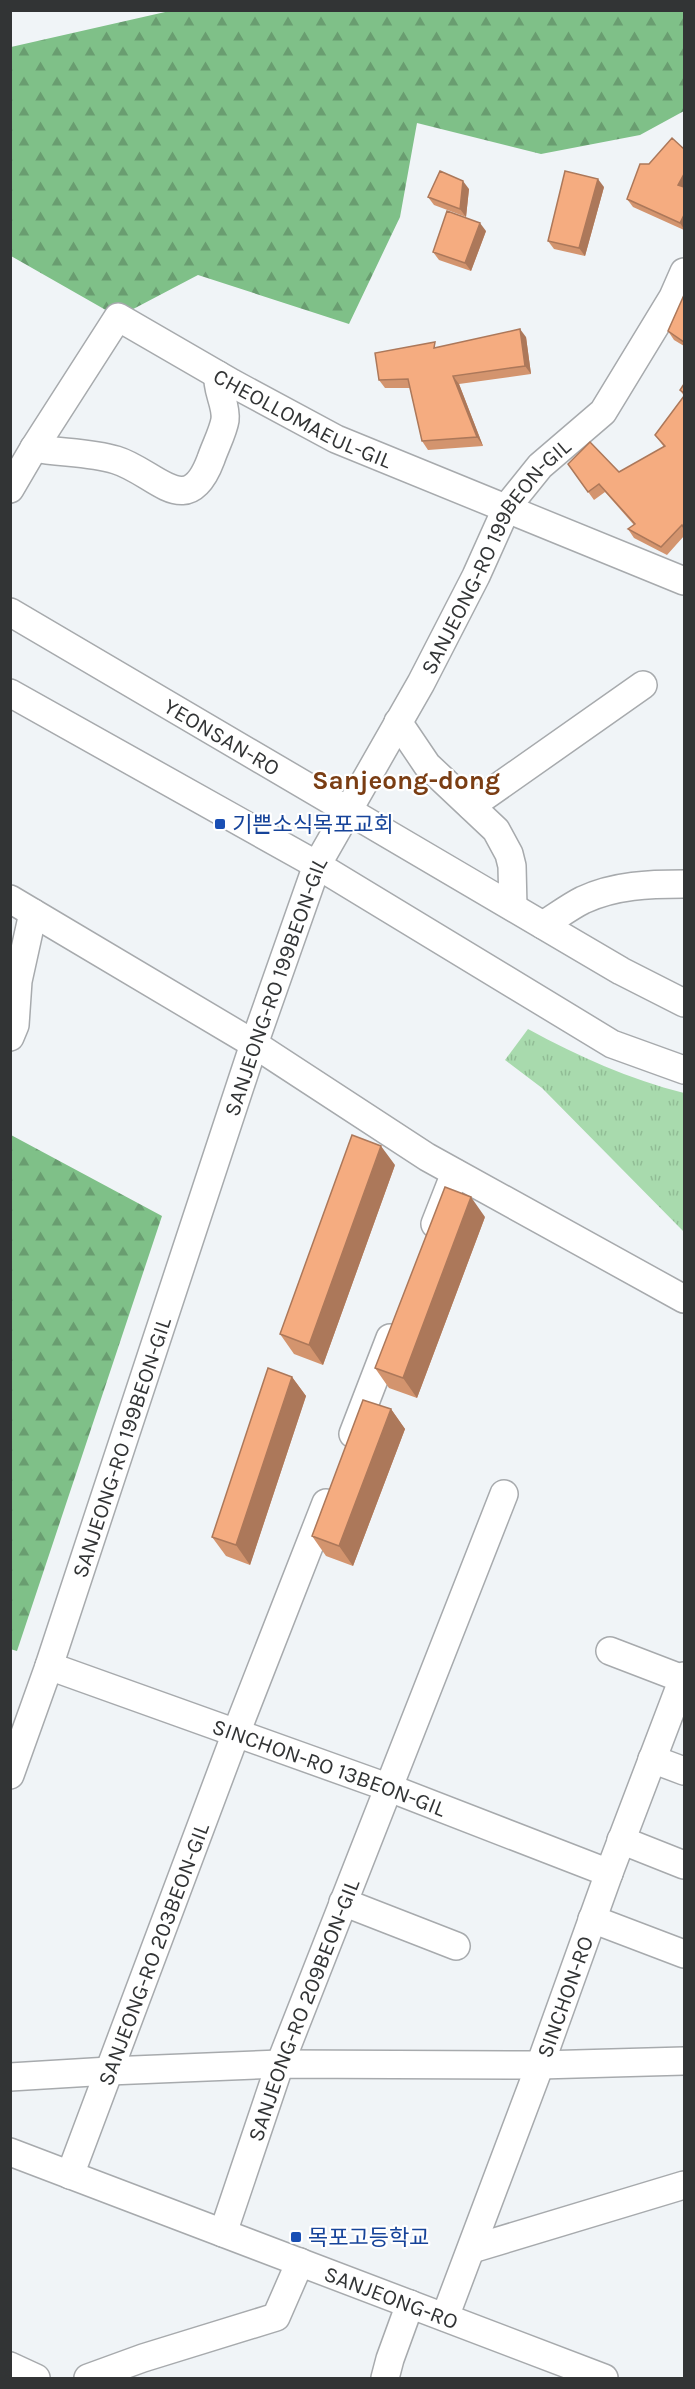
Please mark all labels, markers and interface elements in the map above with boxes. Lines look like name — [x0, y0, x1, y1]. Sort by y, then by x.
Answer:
street label: CHEOLLOMAEUL-GIL — [209, 363, 396, 475]
street label: SANJEONG-RO 199BEON-GIL — [416, 433, 577, 679]
street label: YEONSAN-RO — [159, 693, 284, 782]
district label: Sanjeong-dong — [312, 765, 500, 796]
place label: 기쁜소식목포교회 — [232, 812, 394, 838]
marker: 기쁜소식목포교회 — [213, 817, 227, 831]
street label: SANJEONG-RO 199BEON-GIL — [219, 852, 333, 1120]
street label: SANJEONG-RO 199BEON-GIL — [67, 1313, 177, 1581]
street label: SINCHON-RO 13BEON-GIL — [209, 1714, 450, 1823]
street label: SANJEONG-RO 203BEON-GIL — [93, 1819, 215, 2089]
street label: SANJEONG-RO 209BEON-GIL — [243, 1875, 366, 2145]
street label: SINCHON-RO — [532, 1933, 599, 2061]
place label: 목포고등학교 — [308, 2225, 429, 2251]
marker: 목포고등학교 — [289, 2230, 303, 2244]
street label: SANJEONG-RO — [320, 2261, 462, 2335]

